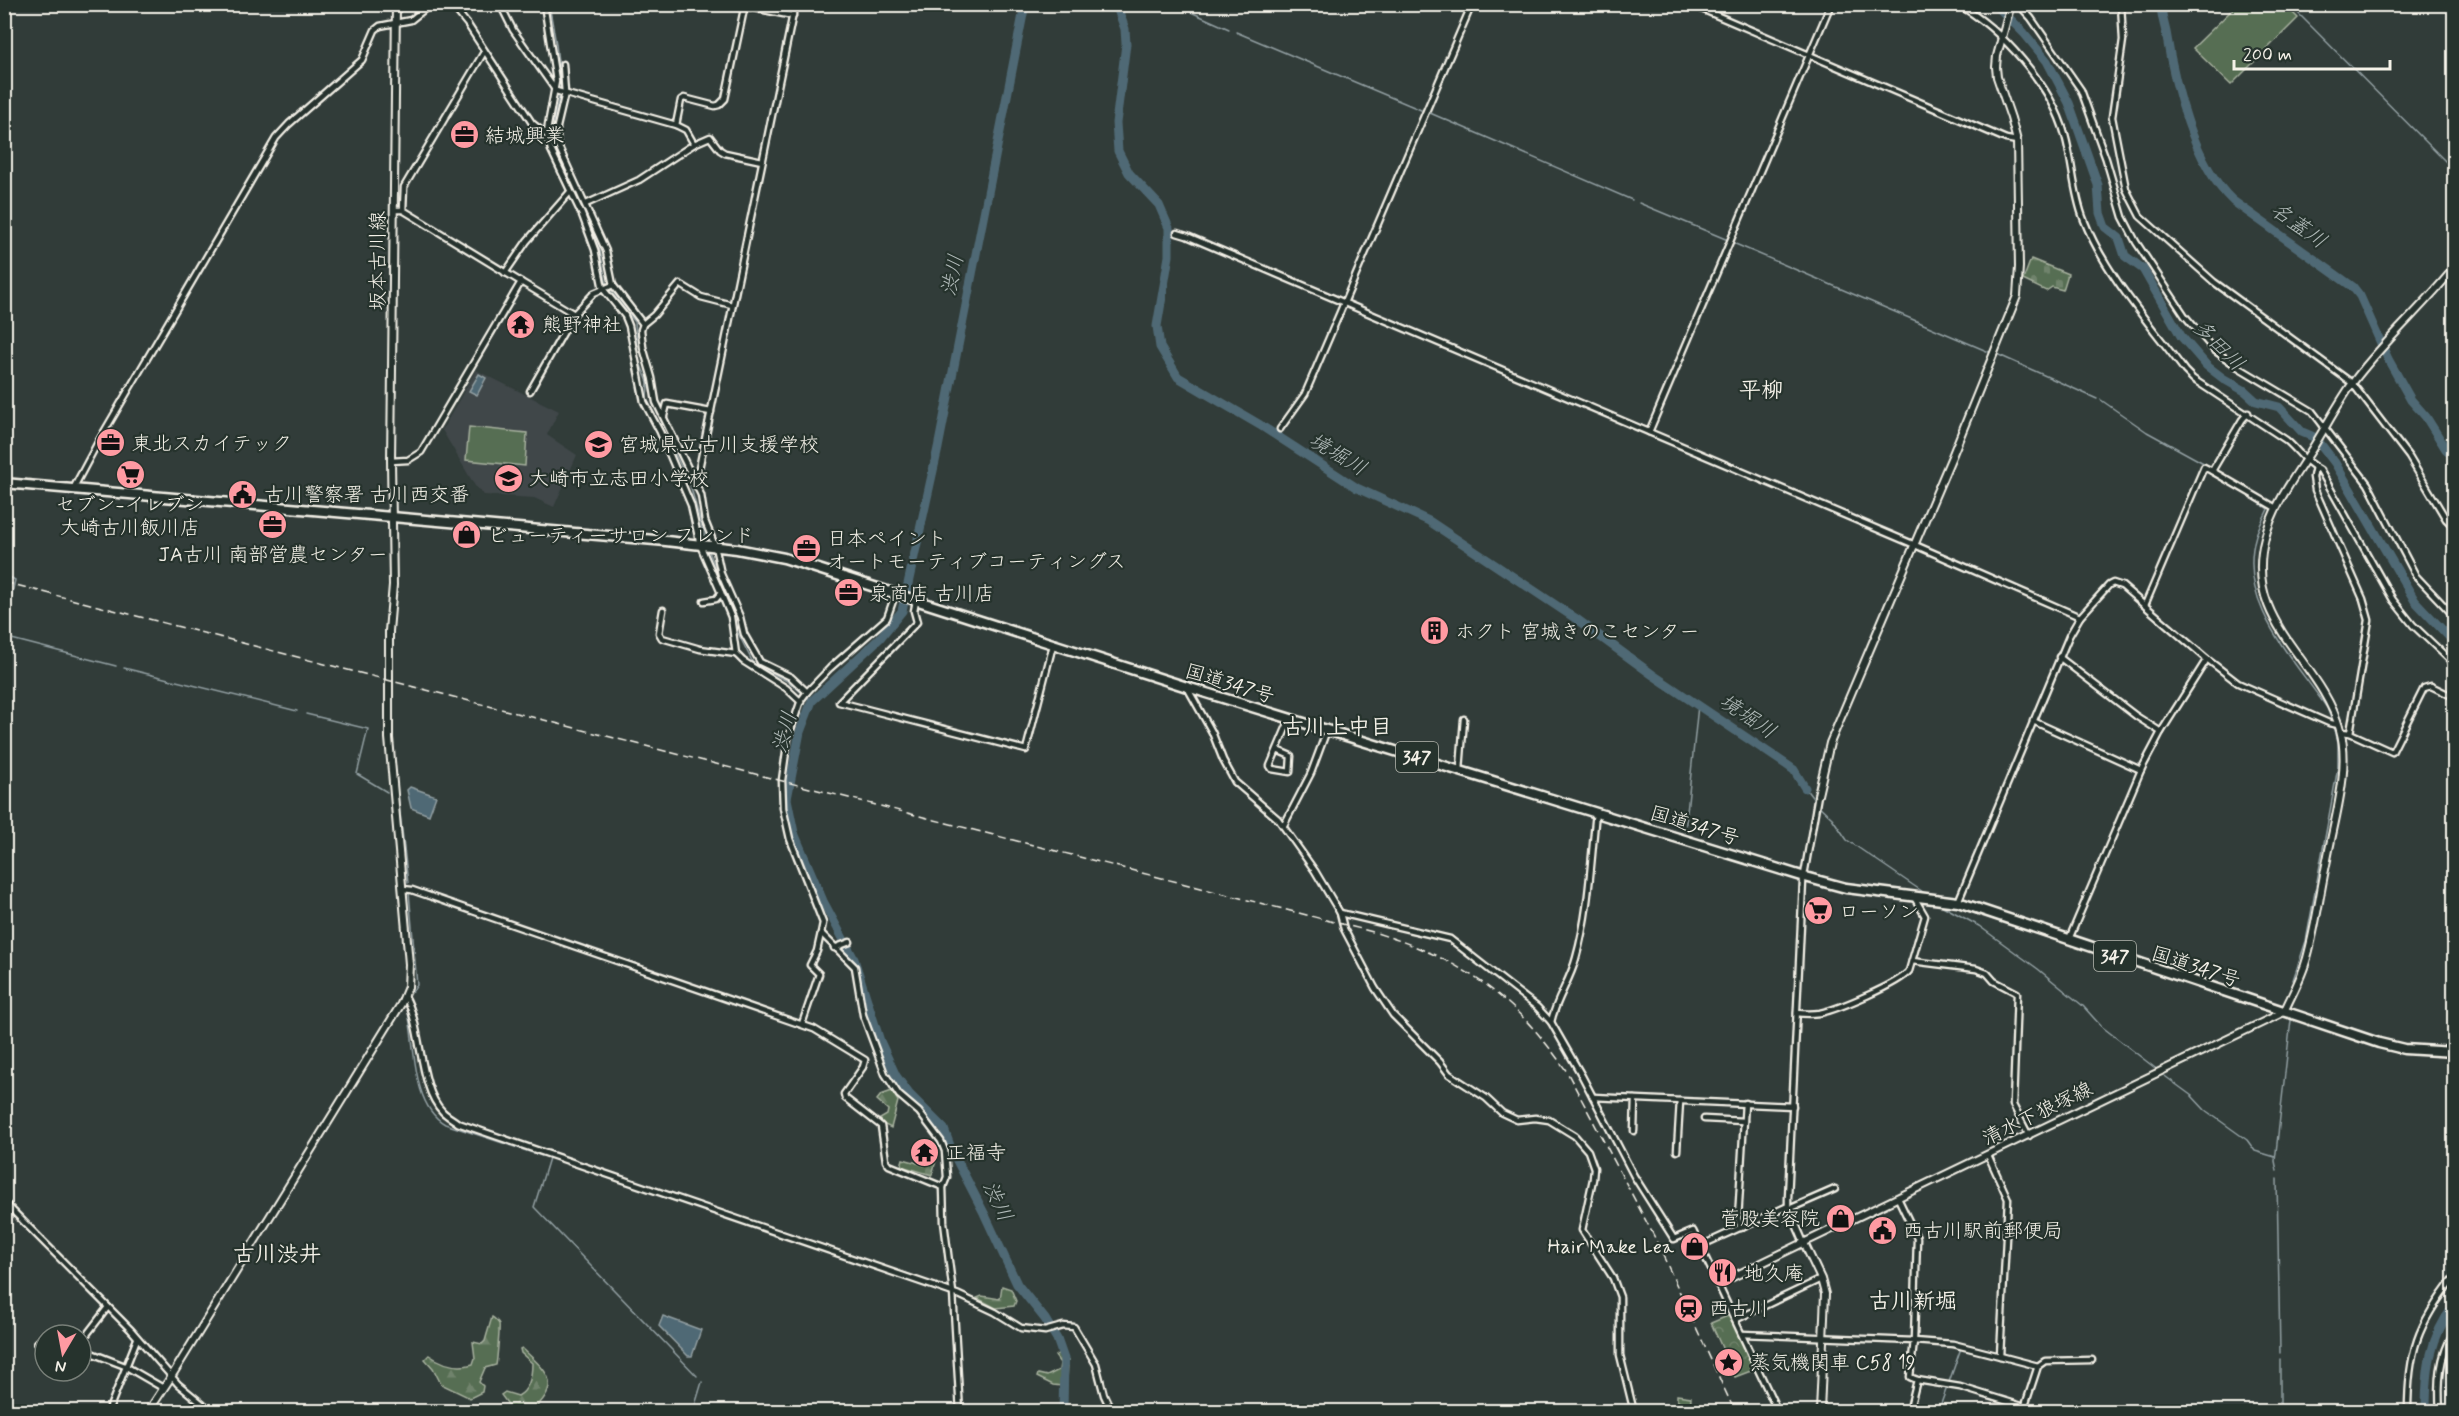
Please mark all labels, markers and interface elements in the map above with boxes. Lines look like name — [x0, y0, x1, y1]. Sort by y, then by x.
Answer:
scale bar — [2234, 33, 2390, 71]
text: 200 m — [2243, 43, 2292, 67]
office icon: 結城興業 — [448, 119, 480, 151]
place label: 結城興業 — [485, 123, 565, 150]
water label: 名蓋川 — [2265, 196, 2332, 256]
street label: 坂本古川線 — [365, 211, 392, 311]
water label: 渋川 — [935, 252, 971, 299]
temple icon: 熊野神社 — [505, 308, 537, 340]
place label: 熊野神社 — [542, 312, 622, 339]
water label: 多田川 — [2186, 314, 2250, 378]
district label: 平柳 — [1739, 377, 1783, 405]
office icon: 東北スカイテック — [95, 427, 127, 459]
water label: 境堀川 — [1303, 427, 1372, 483]
school or university icon: 宮城県立古川支援学校 — [582, 428, 614, 460]
place label: 東北スカイテック — [132, 431, 292, 458]
place label: 宮城県立古川支援学校 — [619, 432, 819, 459]
supermarket icon: セブン-イレブン 大崎古川飯川店 — [114, 458, 146, 490]
school or university icon: 大崎市立志田小学校 — [492, 462, 524, 494]
place label: 大崎市立志田小学校 — [529, 466, 709, 493]
public building icon: 古川警察署 古川西交番 — [227, 478, 259, 510]
place label: 古川警察署 古川西交番 — [264, 482, 469, 509]
place label: セブン-イレブン 大崎古川飯川店 — [56, 492, 204, 542]
office icon: JA古川 南部営農センター — [257, 508, 289, 540]
shop icon: ビューティーサロン フレンド — [451, 519, 483, 551]
place label: ビューティーサロン フレンド — [488, 523, 754, 550]
place label: 日本ペイント オートモーティブコーティングス — [827, 526, 1126, 576]
office icon: 日本ペイント オートモーティブコーティングス — [790, 533, 822, 565]
place label: JA古川 南部営農センター — [158, 542, 388, 569]
office icon: 泉商店 古川店 — [832, 577, 864, 609]
place label: 泉商店 古川店 — [869, 581, 994, 608]
building icon: ホクト 宮城きのこセンター — [1418, 615, 1450, 647]
place label: ホクト 宮城きのこセンター — [1455, 619, 1700, 646]
street label: 国道347号 — [1181, 658, 1278, 711]
water label: 境堀川 — [1713, 688, 1781, 746]
water label: 渋川 — [766, 708, 804, 756]
district label: 古川上中目 — [1282, 714, 1392, 742]
road number: 347 — [1396, 742, 1438, 772]
street label: 国道347号 — [1646, 800, 1743, 853]
supermarket icon: ローソン — [1802, 895, 1834, 927]
place label: ローソン — [1839, 899, 1919, 926]
street label: 国道347号 — [2147, 940, 2244, 995]
road number: 347 — [2094, 941, 2136, 971]
street label: 清水下狼塚線 — [1978, 1076, 2098, 1153]
temple icon: 正福寺 — [909, 1136, 941, 1168]
place label: 正福寺 — [946, 1140, 1006, 1167]
water label: 渋川 — [976, 1176, 1019, 1226]
shop icon: 菅股美容院 — [1825, 1202, 1857, 1234]
place label: 菅股美容院 — [1720, 1206, 1820, 1233]
public building icon: 西古川駅前郵便局 — [1866, 1214, 1898, 1246]
place label: 西古川駅前郵便局 — [1903, 1218, 2063, 1245]
shop icon: Hair Make Lea — [1679, 1230, 1711, 1262]
place label: Hair Make Lea — [1547, 1234, 1675, 1261]
district label: 古川渋井 — [233, 1241, 321, 1269]
restaurant icon: 地久庵 — [1707, 1257, 1739, 1289]
place label: 地久庵 — [1744, 1261, 1804, 1288]
district label: 古川新堀 — [1869, 1288, 1957, 1316]
station icon: 西古川 — [1672, 1292, 1704, 1324]
place label: 西古川 — [1709, 1296, 1769, 1323]
north arrow — [33, 1323, 93, 1383]
place icon: 蒸気機関車 C58 19 — [1713, 1346, 1745, 1378]
place label: 蒸気機関車 C58 19 — [1750, 1350, 1916, 1377]
text: N — [54, 1355, 68, 1378]

